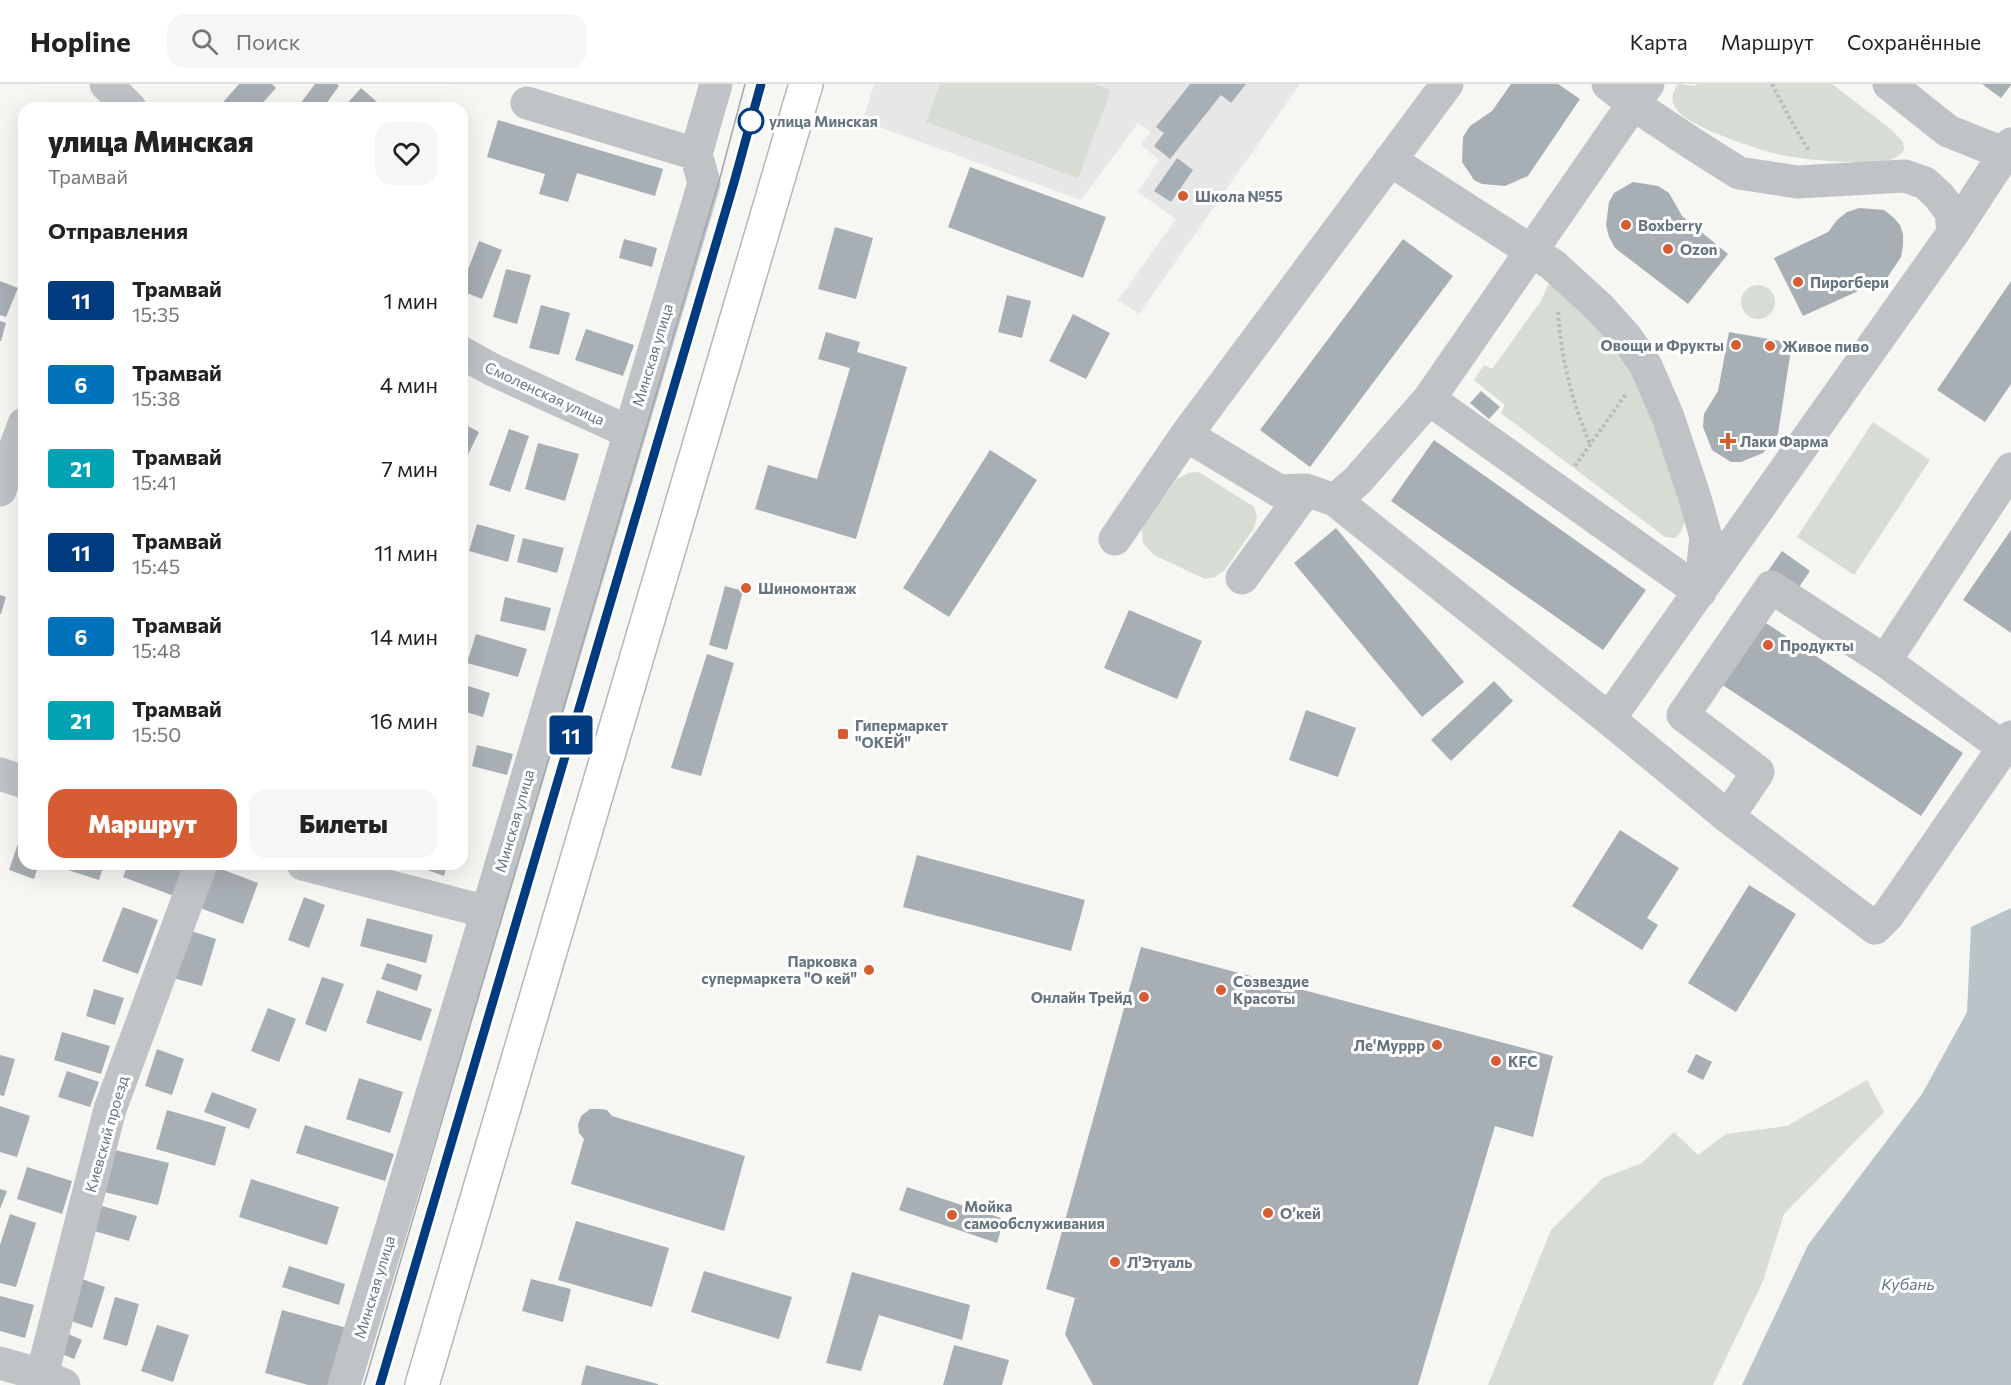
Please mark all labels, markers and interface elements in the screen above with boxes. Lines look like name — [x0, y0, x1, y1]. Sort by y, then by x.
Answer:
search box — [167, 14, 587, 68]
text: Hopline — [30, 24, 131, 58]
icon: search — [188, 25, 221, 58]
text: Поиск — [236, 28, 301, 55]
text: Карта — [1630, 29, 1688, 54]
text: Маршрут — [1721, 29, 1814, 54]
text: Сохранённые — [1847, 29, 1981, 54]
marker: улица Минская — [738, 108, 764, 134]
place label: улица Минская — [769, 112, 878, 130]
button: heart — [375, 122, 438, 185]
text: улица Минская — [48, 124, 254, 158]
text: Трамвай — [48, 164, 128, 188]
place label: Школа №55 — [1195, 187, 1283, 205]
marker: Школа №55 — [1176, 189, 1190, 203]
place label: Boxberry — [1638, 216, 1703, 234]
text: Отправления — [48, 217, 188, 244]
marker: Boxberry — [1619, 218, 1633, 232]
place label: Ozon — [1680, 240, 1718, 258]
marker: Ozon — [1661, 242, 1675, 256]
place label: Пирогбери — [1810, 273, 1889, 291]
text: Трамвай — [132, 275, 222, 302]
marker: Пирогбери — [1791, 275, 1805, 289]
text: 1 мин — [384, 287, 438, 314]
text: 11 — [71, 288, 91, 313]
street label: Минская улица — [628, 301, 676, 409]
text: 15:35 — [132, 302, 180, 326]
place label: Овощи и Фрукты — [1601, 336, 1724, 354]
place label: Живое пиво — [1782, 337, 1869, 355]
marker: Овощи и Фрукты — [1729, 338, 1743, 352]
marker: Живое пиво — [1763, 339, 1777, 353]
street label: Смоленская улица — [482, 357, 608, 429]
text: Трамвай — [132, 359, 222, 386]
text: 4 мин — [380, 371, 438, 398]
text: 6 — [75, 372, 87, 397]
text: 15:38 — [132, 386, 180, 410]
place label: Лаки Фарма — [1740, 432, 1829, 450]
marker: Лаки Фарма — [1721, 434, 1735, 448]
text: Трамвай — [132, 443, 222, 470]
text: 7 мин — [381, 455, 438, 482]
text: 21 — [70, 456, 92, 481]
text: 15:41 — [132, 470, 177, 494]
text: Трамвай — [132, 527, 222, 554]
text: 11 мин — [374, 539, 438, 566]
text: 11 — [71, 540, 91, 565]
text: 15:45 — [132, 554, 180, 578]
place label: Шиномонтаж — [758, 579, 857, 597]
marker: Шиномонтаж — [739, 581, 753, 595]
text: Трамвай — [132, 611, 222, 638]
text: 14 мин — [370, 623, 438, 650]
text: 6 — [75, 624, 87, 649]
place label: Продукты — [1780, 636, 1854, 654]
text: 15:48 — [132, 638, 181, 662]
marker: Продукты — [1761, 638, 1775, 652]
text: Трамвай — [132, 695, 222, 722]
text: 16 мин — [370, 707, 438, 734]
text: 21 — [70, 708, 92, 733]
line badge: 11 — [544, 716, 598, 754]
place label: Гипермаркет "ОКЕЙ" — [855, 716, 948, 751]
text: 15:50 — [132, 722, 181, 746]
text: 11 — [561, 723, 581, 748]
marker: Гипермаркет "ОКЕЙ" — [836, 727, 850, 741]
street label: Минская улица — [491, 767, 537, 875]
button: Маршрут — [48, 789, 237, 858]
button: Билеты — [249, 789, 438, 858]
place label: Парковка супермаркета "О кей" — [701, 952, 857, 987]
marker: Парковка супермаркета "О кей" — [862, 963, 876, 977]
place label: Созвездие Красоты — [1233, 972, 1309, 1007]
marker: Созвездие Красоты — [1214, 983, 1228, 997]
place label: Онлайн Трейд — [1031, 988, 1133, 1006]
marker: Онлайн Трейд — [1137, 990, 1151, 1004]
place label: Ле'Муррр — [1354, 1036, 1425, 1054]
marker: Ле'Муррр — [1430, 1038, 1444, 1052]
place label: KFC — [1508, 1052, 1537, 1070]
marker: KFC — [1489, 1054, 1503, 1068]
street label: Киевский проезд — [81, 1074, 131, 1194]
place label: Мойка самообслуживания — [964, 1197, 1105, 1232]
place label: О’кей — [1280, 1204, 1321, 1222]
marker: О’кей — [1261, 1206, 1275, 1220]
marker: Мойка самообслуживания — [945, 1208, 959, 1222]
street label: Минская улица — [350, 1233, 398, 1341]
place label: Л'Этуаль — [1127, 1253, 1192, 1271]
marker: Л'Этуаль — [1108, 1255, 1122, 1269]
water label: Кубань — [1881, 1274, 1935, 1293]

